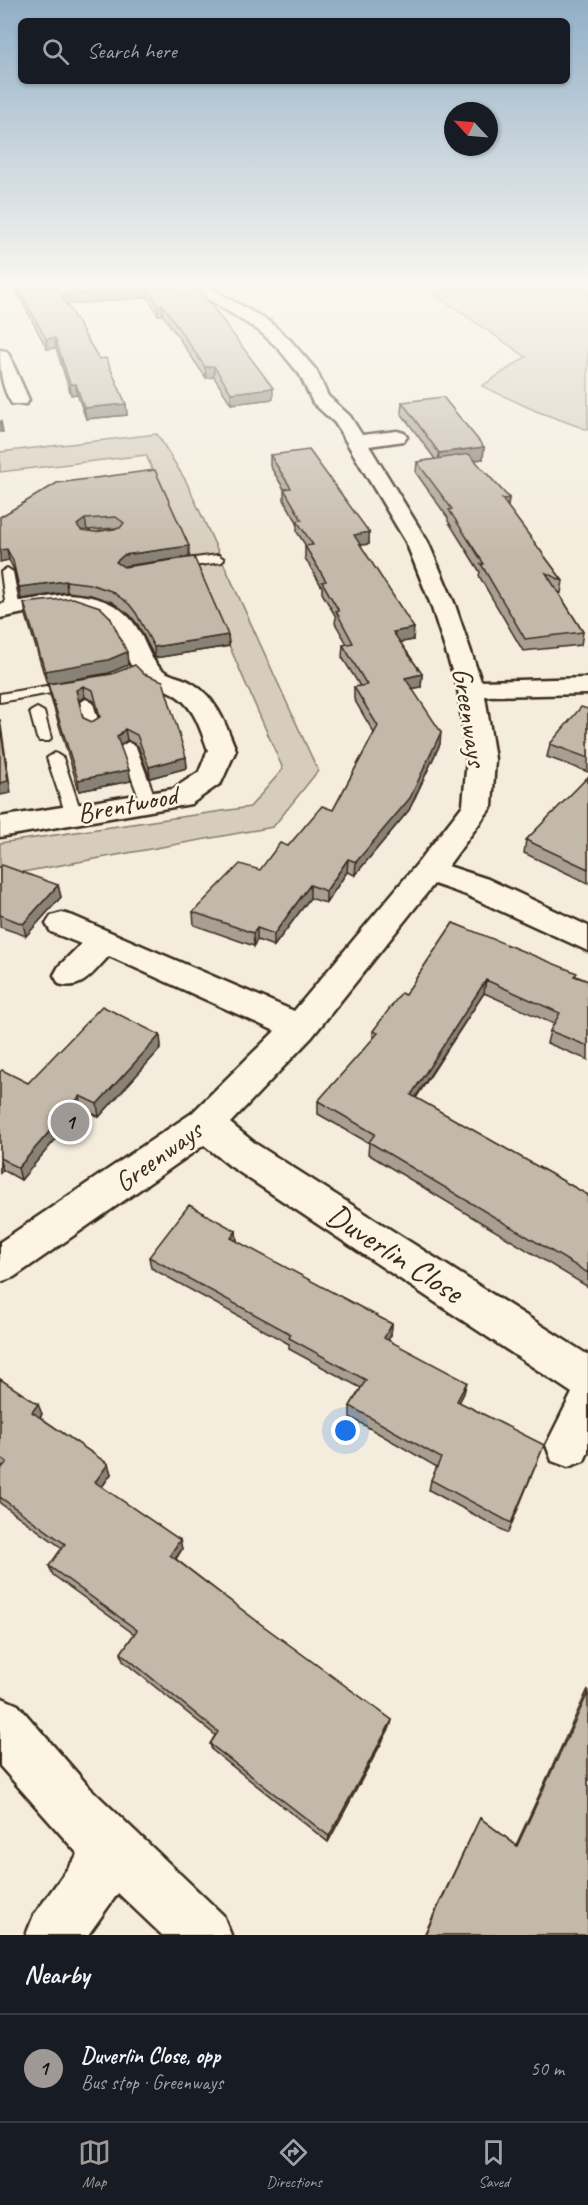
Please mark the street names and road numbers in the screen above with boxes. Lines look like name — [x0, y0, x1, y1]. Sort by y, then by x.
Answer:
street label: Greenways — [445, 665, 495, 771]
street label: Brentwood — [74, 776, 184, 831]
street label: Greenways — [107, 1111, 211, 1199]
street label: Duverlin Close — [319, 1193, 473, 1314]

